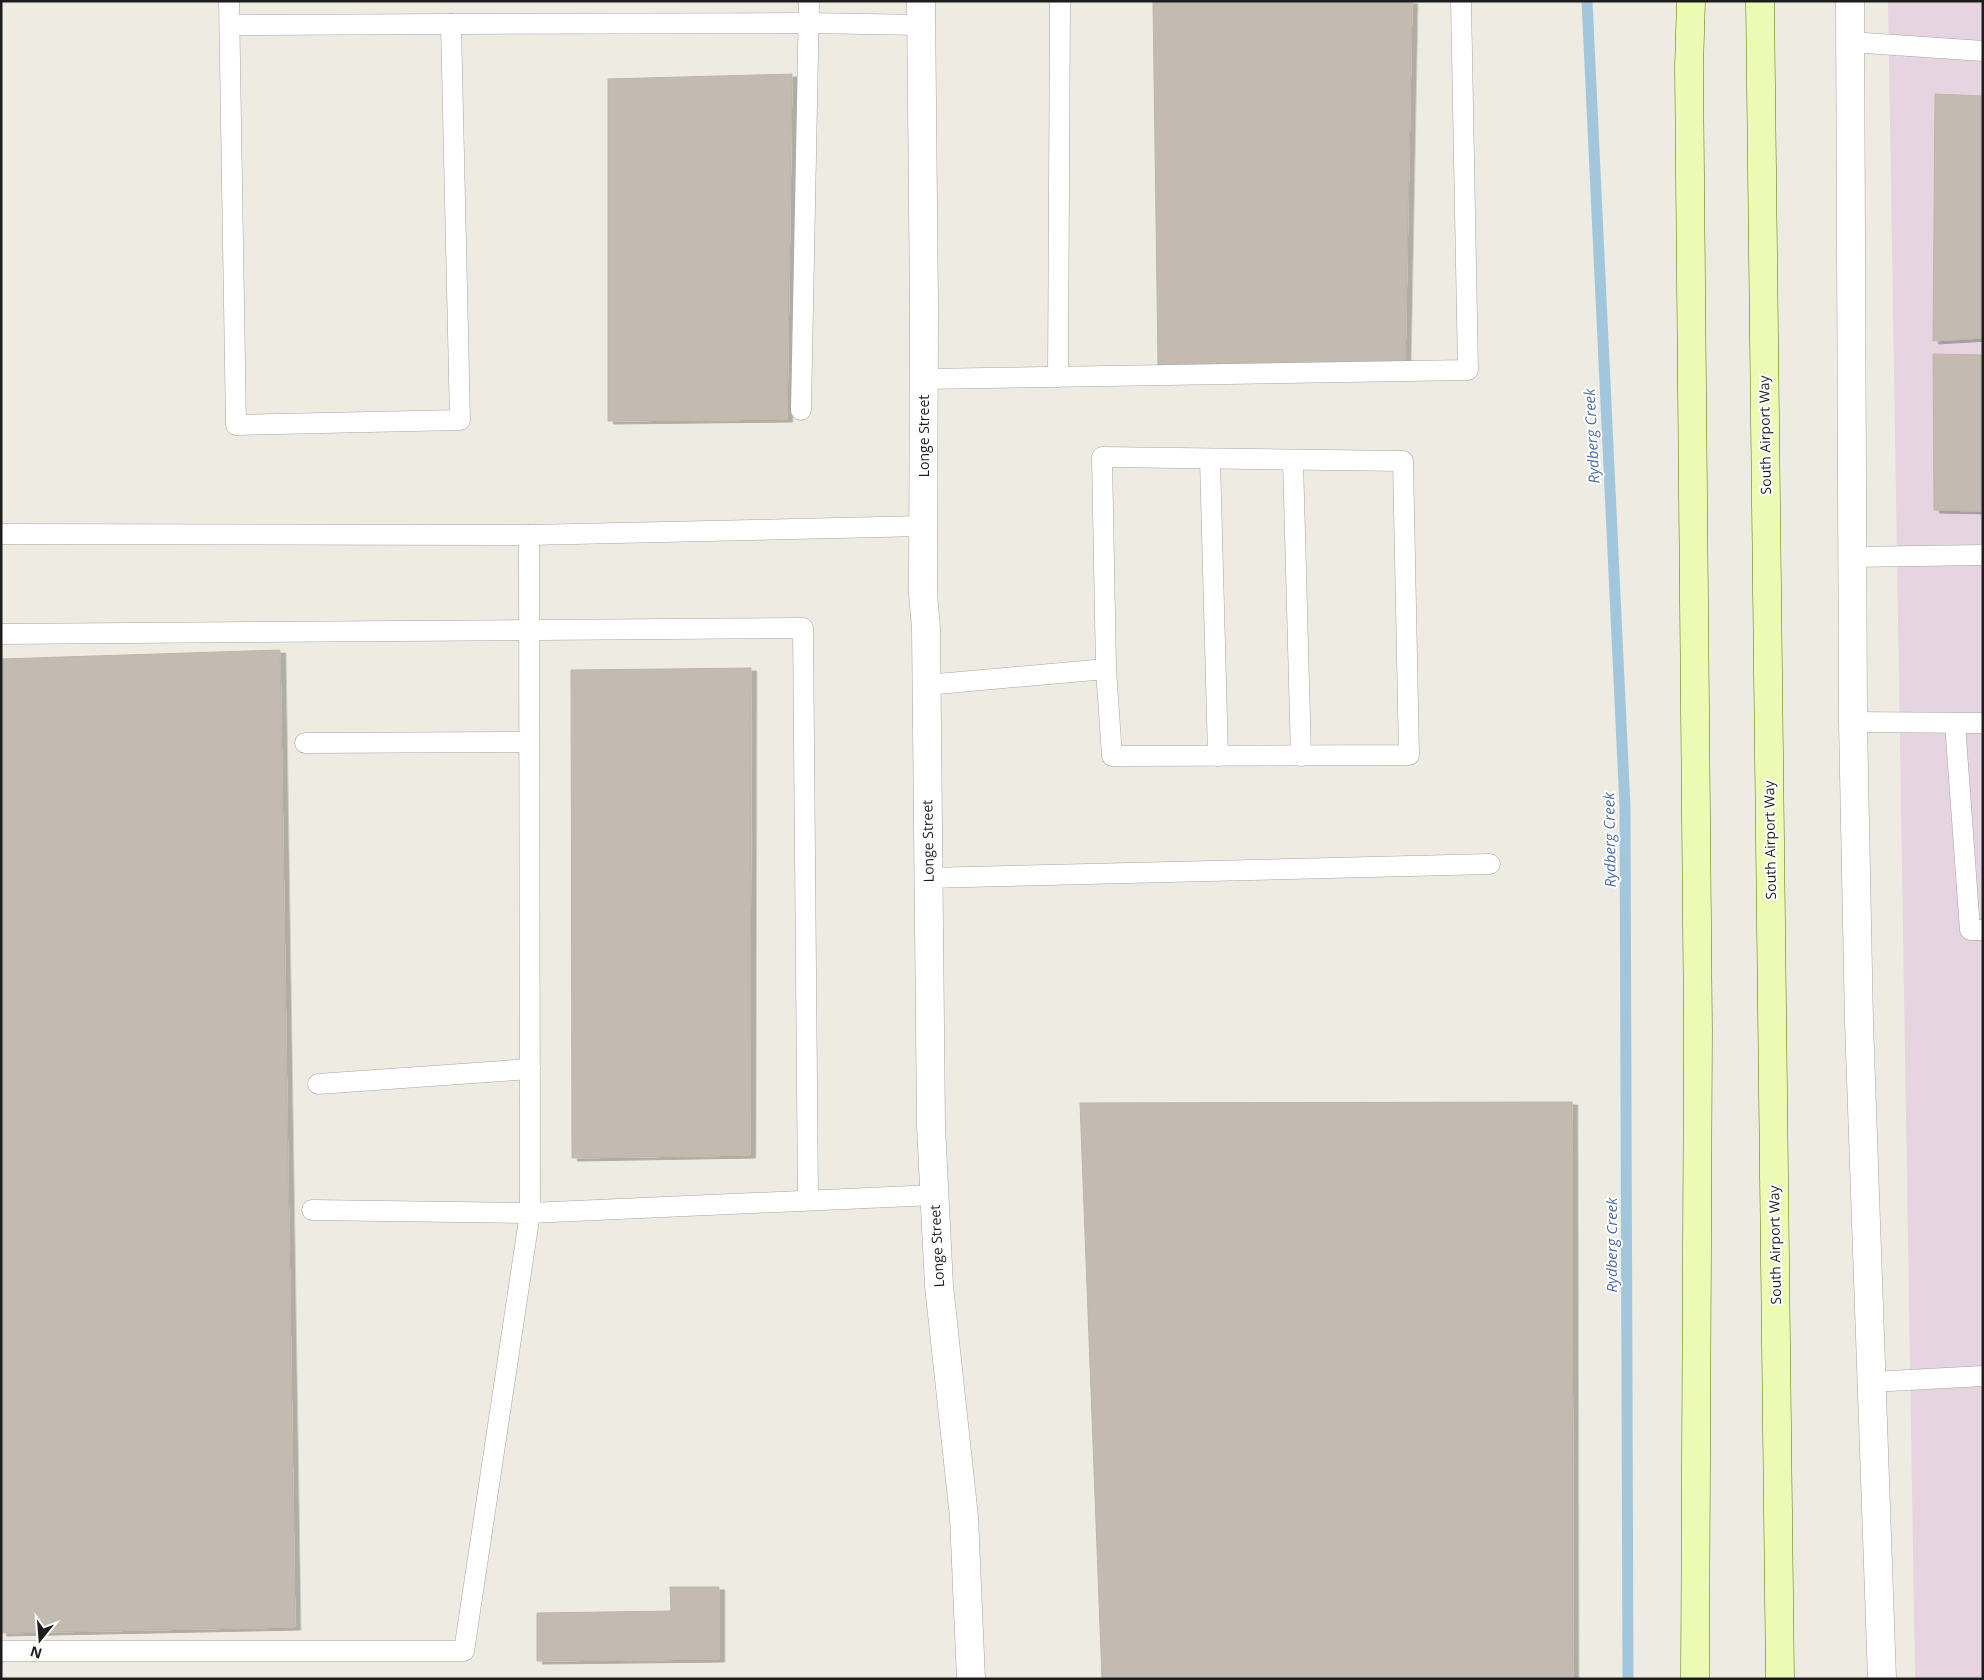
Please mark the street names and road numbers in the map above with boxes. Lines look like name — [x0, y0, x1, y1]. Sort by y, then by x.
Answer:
street label: South Airport Way — [1754, 374, 1775, 495]
street label: Longe Street — [914, 395, 933, 477]
street label: South Airport Way — [1759, 779, 1780, 900]
street label: Longe Street — [917, 800, 938, 882]
street label: South Airport Way — [1764, 1184, 1785, 1305]
street label: Longe Street — [925, 1204, 948, 1288]

